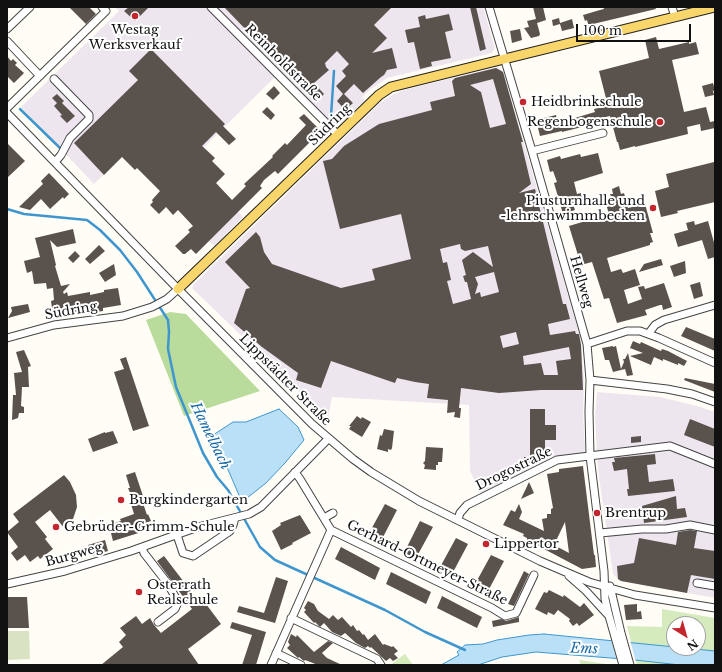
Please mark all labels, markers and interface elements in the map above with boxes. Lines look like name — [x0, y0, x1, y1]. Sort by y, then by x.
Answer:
marker: Westag Werksverkauf — [130, 11, 140, 21]
scale bar — [578, 16, 693, 42]
street label: Reinholdstraße — [241, 21, 325, 105]
place label: Westag Werksverkauf — [89, 22, 181, 53]
text: 100 m — [583, 23, 622, 38]
place label: Heidbrinkschule — [531, 94, 642, 110]
marker: Heidbrinkschule — [518, 97, 528, 107]
street label: Südring — [305, 101, 355, 149]
place label: Regenbogenschule — [527, 114, 652, 130]
marker: Regenbogenschule — [655, 117, 665, 127]
place label: Piusturnhalle und -lehrschwimmbecken — [500, 193, 645, 224]
marker: Piusturnhalle und -lehrschwimmbecken — [648, 203, 658, 213]
street label: Hellweg — [566, 254, 596, 310]
street label: Südring — [43, 299, 99, 323]
street label: Lippstädter Straße — [236, 331, 334, 429]
water label: Hamelbach — [186, 400, 234, 472]
street label: Drogostraße — [473, 444, 555, 494]
place label: Burgkindergarten — [129, 492, 248, 508]
marker: Burgkindergarten — [116, 495, 126, 505]
place label: Brentrup — [605, 505, 666, 521]
marker: Brentrup — [592, 508, 602, 518]
street label: Gerhard-Ortmeyer-Straße — [344, 517, 510, 609]
place label: Gebrüder-Grimm-Schule — [64, 519, 235, 535]
marker: Gebrüder-Grimm-Schule — [51, 522, 61, 532]
place label: Lippertor — [494, 536, 559, 552]
street label: Burgweg — [44, 539, 104, 571]
marker: Lippertor — [481, 539, 491, 549]
place label: Osterrath Realschule — [147, 577, 218, 608]
marker: Osterrath Realschule — [134, 587, 144, 597]
north arrow — [666, 616, 706, 656]
text: N — [684, 636, 701, 653]
water label: Ems — [570, 640, 598, 658]

